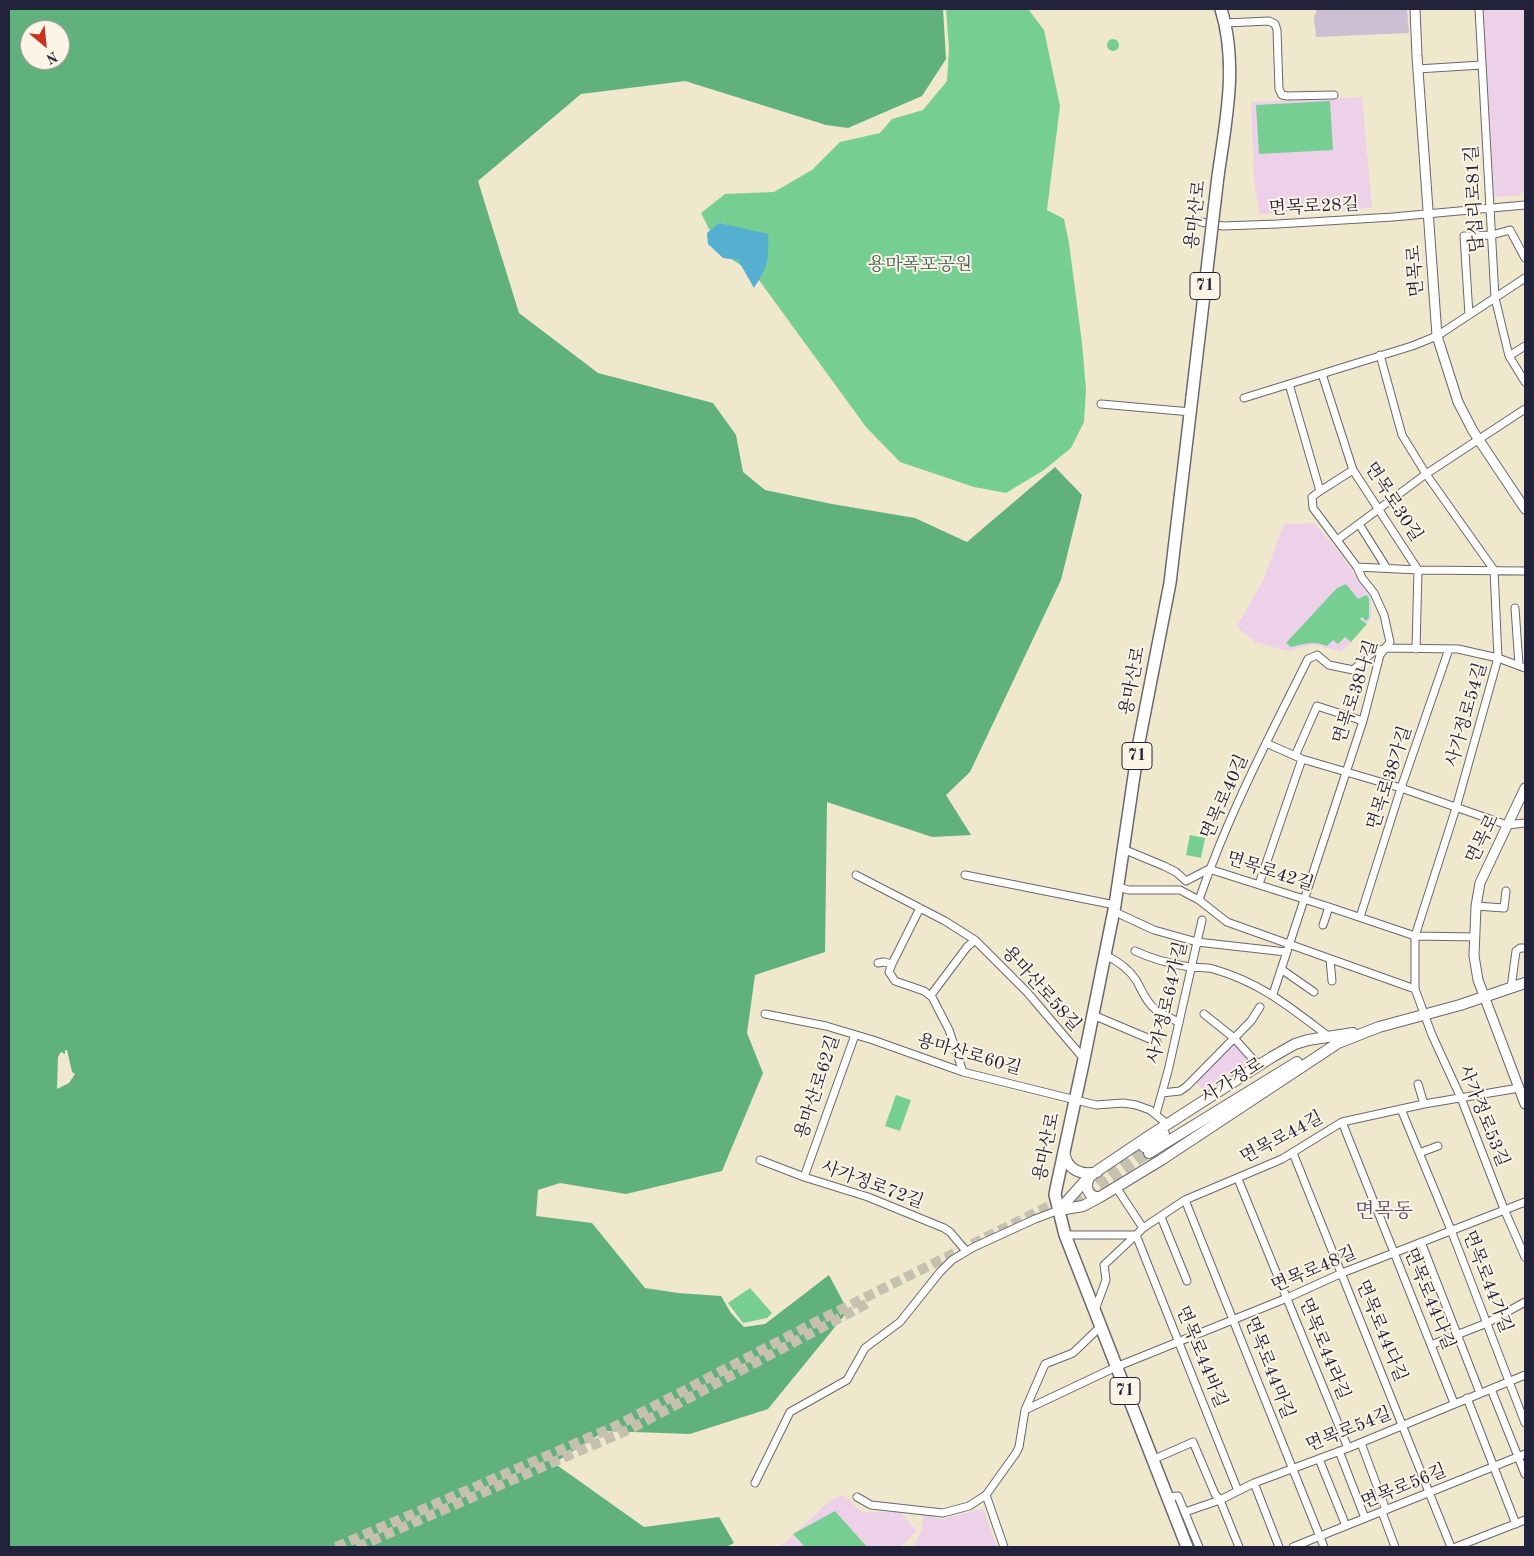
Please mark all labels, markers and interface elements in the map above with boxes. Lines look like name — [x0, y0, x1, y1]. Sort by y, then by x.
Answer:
north arrow — [20, 20, 70, 70]
text: N — [44, 49, 60, 66]
street label: 답십리로81길 — [1461, 145, 1489, 253]
street label: 용마산로 — [1181, 179, 1211, 251]
street label: 면목로28길 — [1268, 194, 1360, 220]
street label: 면목로 — [1403, 244, 1429, 298]
park label: 용마폭포공원 — [868, 254, 972, 276]
road number: 71 — [1190, 272, 1220, 300]
street label: 면목로30길 — [1359, 458, 1427, 546]
street label: 면목로38나길 — [1329, 637, 1383, 747]
street label: 용마산로 — [1116, 645, 1150, 717]
street label: 사가정로54길 — [1442, 660, 1492, 770]
street label: 면목로38가길 — [1363, 723, 1417, 833]
road number: 71 — [1122, 742, 1152, 769]
street label: 면목로40길 — [1197, 751, 1253, 843]
street label: 면목로 — [1462, 811, 1504, 867]
street label: 면목로42길 — [1224, 848, 1316, 896]
street label: 사가정로64가길 — [1143, 940, 1193, 1066]
street label: 용마산로58길 — [997, 942, 1085, 1036]
street label: 용마산로60길 — [914, 1030, 1024, 1080]
street label: 용마산로62길 — [791, 1032, 845, 1142]
street label: 사가정로 — [1198, 1053, 1268, 1109]
street label: 사가정로53길 — [1453, 1062, 1513, 1170]
street label: 면목로44길 — [1237, 1107, 1327, 1169]
street label: 용마산로 — [1029, 1111, 1065, 1183]
street label: 사가정로72길 — [818, 1156, 926, 1214]
district label: 면목동 — [1355, 1200, 1413, 1224]
street label: 면목로44가길 — [1458, 1228, 1516, 1336]
street label: 면목로48길 — [1268, 1242, 1360, 1298]
street label: 면목로44나길 — [1399, 1245, 1459, 1353]
street label: 면목로44다길 — [1351, 1277, 1411, 1385]
street label: 면목로44라길 — [1294, 1295, 1354, 1403]
street label: 면목로44바길 — [1171, 1303, 1231, 1411]
street label: 면목로44마길 — [1240, 1314, 1298, 1422]
road number: 71 — [1110, 1378, 1140, 1404]
street label: 면목로54길 — [1303, 1403, 1395, 1457]
street label: 면목로56길 — [1358, 1460, 1450, 1514]

